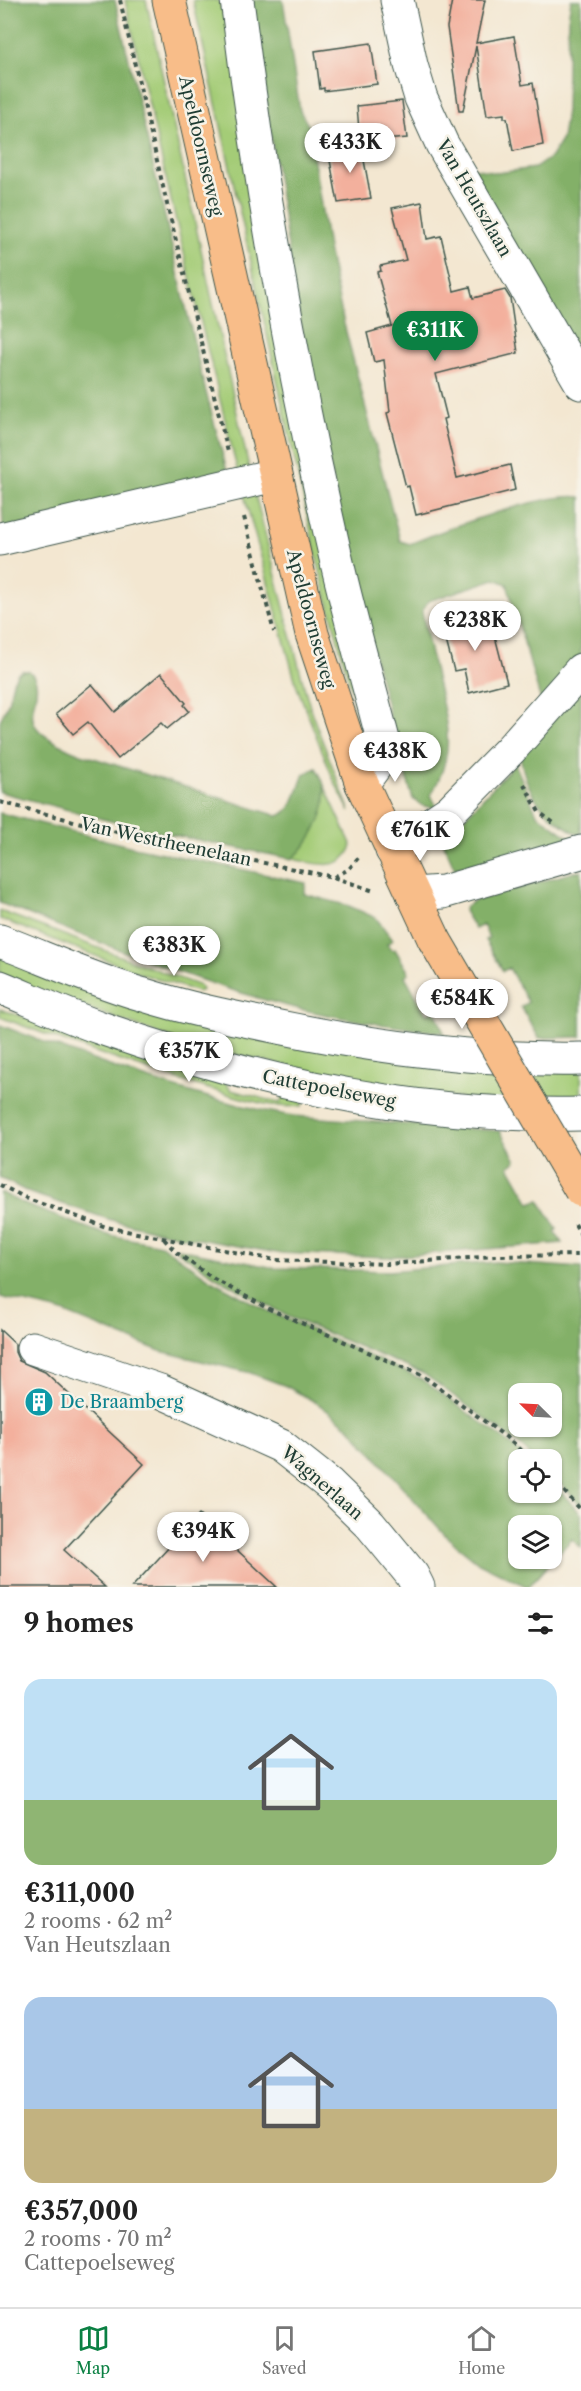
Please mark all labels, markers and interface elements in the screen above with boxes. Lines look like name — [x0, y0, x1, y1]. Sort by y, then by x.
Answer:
street label: Apeldoornseweg — [174, 73, 228, 219]
pin: €433K — [308, 123, 392, 174]
text: €433K — [318, 130, 382, 154]
street label: Van Heutszlaan — [431, 134, 517, 261]
pin: €311K — [393, 311, 477, 362]
text: €311K — [406, 318, 464, 342]
street label: Apeldoornseweg — [282, 546, 340, 692]
pin: €238K — [433, 601, 517, 652]
text: €238K — [443, 608, 507, 632]
pin: €438K — [353, 732, 437, 783]
text: €438K — [363, 739, 427, 763]
pin: €761K — [378, 811, 462, 862]
street label: Van Westrheenelaan — [77, 813, 254, 871]
text: €761K — [390, 818, 450, 842]
pin: €383K — [132, 926, 216, 977]
text: €383K — [142, 933, 206, 957]
pin: €584K — [420, 979, 504, 1030]
text: €584K — [430, 986, 494, 1010]
pin: €357K — [147, 1032, 231, 1083]
text: €357K — [158, 1039, 220, 1063]
street label: Cattepoelseweg — [260, 1065, 398, 1113]
north arrow — [508, 1383, 562, 1437]
map controls — [508, 1383, 562, 1569]
building icon: De Braamberg — [23, 1386, 55, 1418]
place label: De Braamberg — [60, 1391, 184, 1413]
street label: Wagnerlaan — [276, 1441, 368, 1525]
button: locate — [508, 1449, 562, 1503]
pin: €394K — [161, 1512, 245, 1563]
button: layers — [508, 1515, 562, 1569]
text: €394K — [171, 1519, 235, 1543]
text: 9 homes — [24, 1607, 134, 1639]
icon: filters — [524, 1607, 557, 1640]
icon: home — [237, 1718, 345, 1826]
text: €311,000 — [24, 1877, 135, 1909]
text: 2 rooms · 62 m² — [24, 1909, 172, 1933]
text: Van Heutszlaan — [24, 1933, 171, 1957]
icon: home — [237, 2036, 345, 2144]
text: €357,000 — [24, 2195, 138, 2227]
text: 2 rooms · 70 m² — [24, 2227, 172, 2251]
text: Cattepoelseweg — [24, 2251, 174, 2275]
tab: Map — [76, 2322, 110, 2378]
tab: Saved — [262, 2322, 306, 2378]
tab: Home — [458, 2322, 505, 2378]

